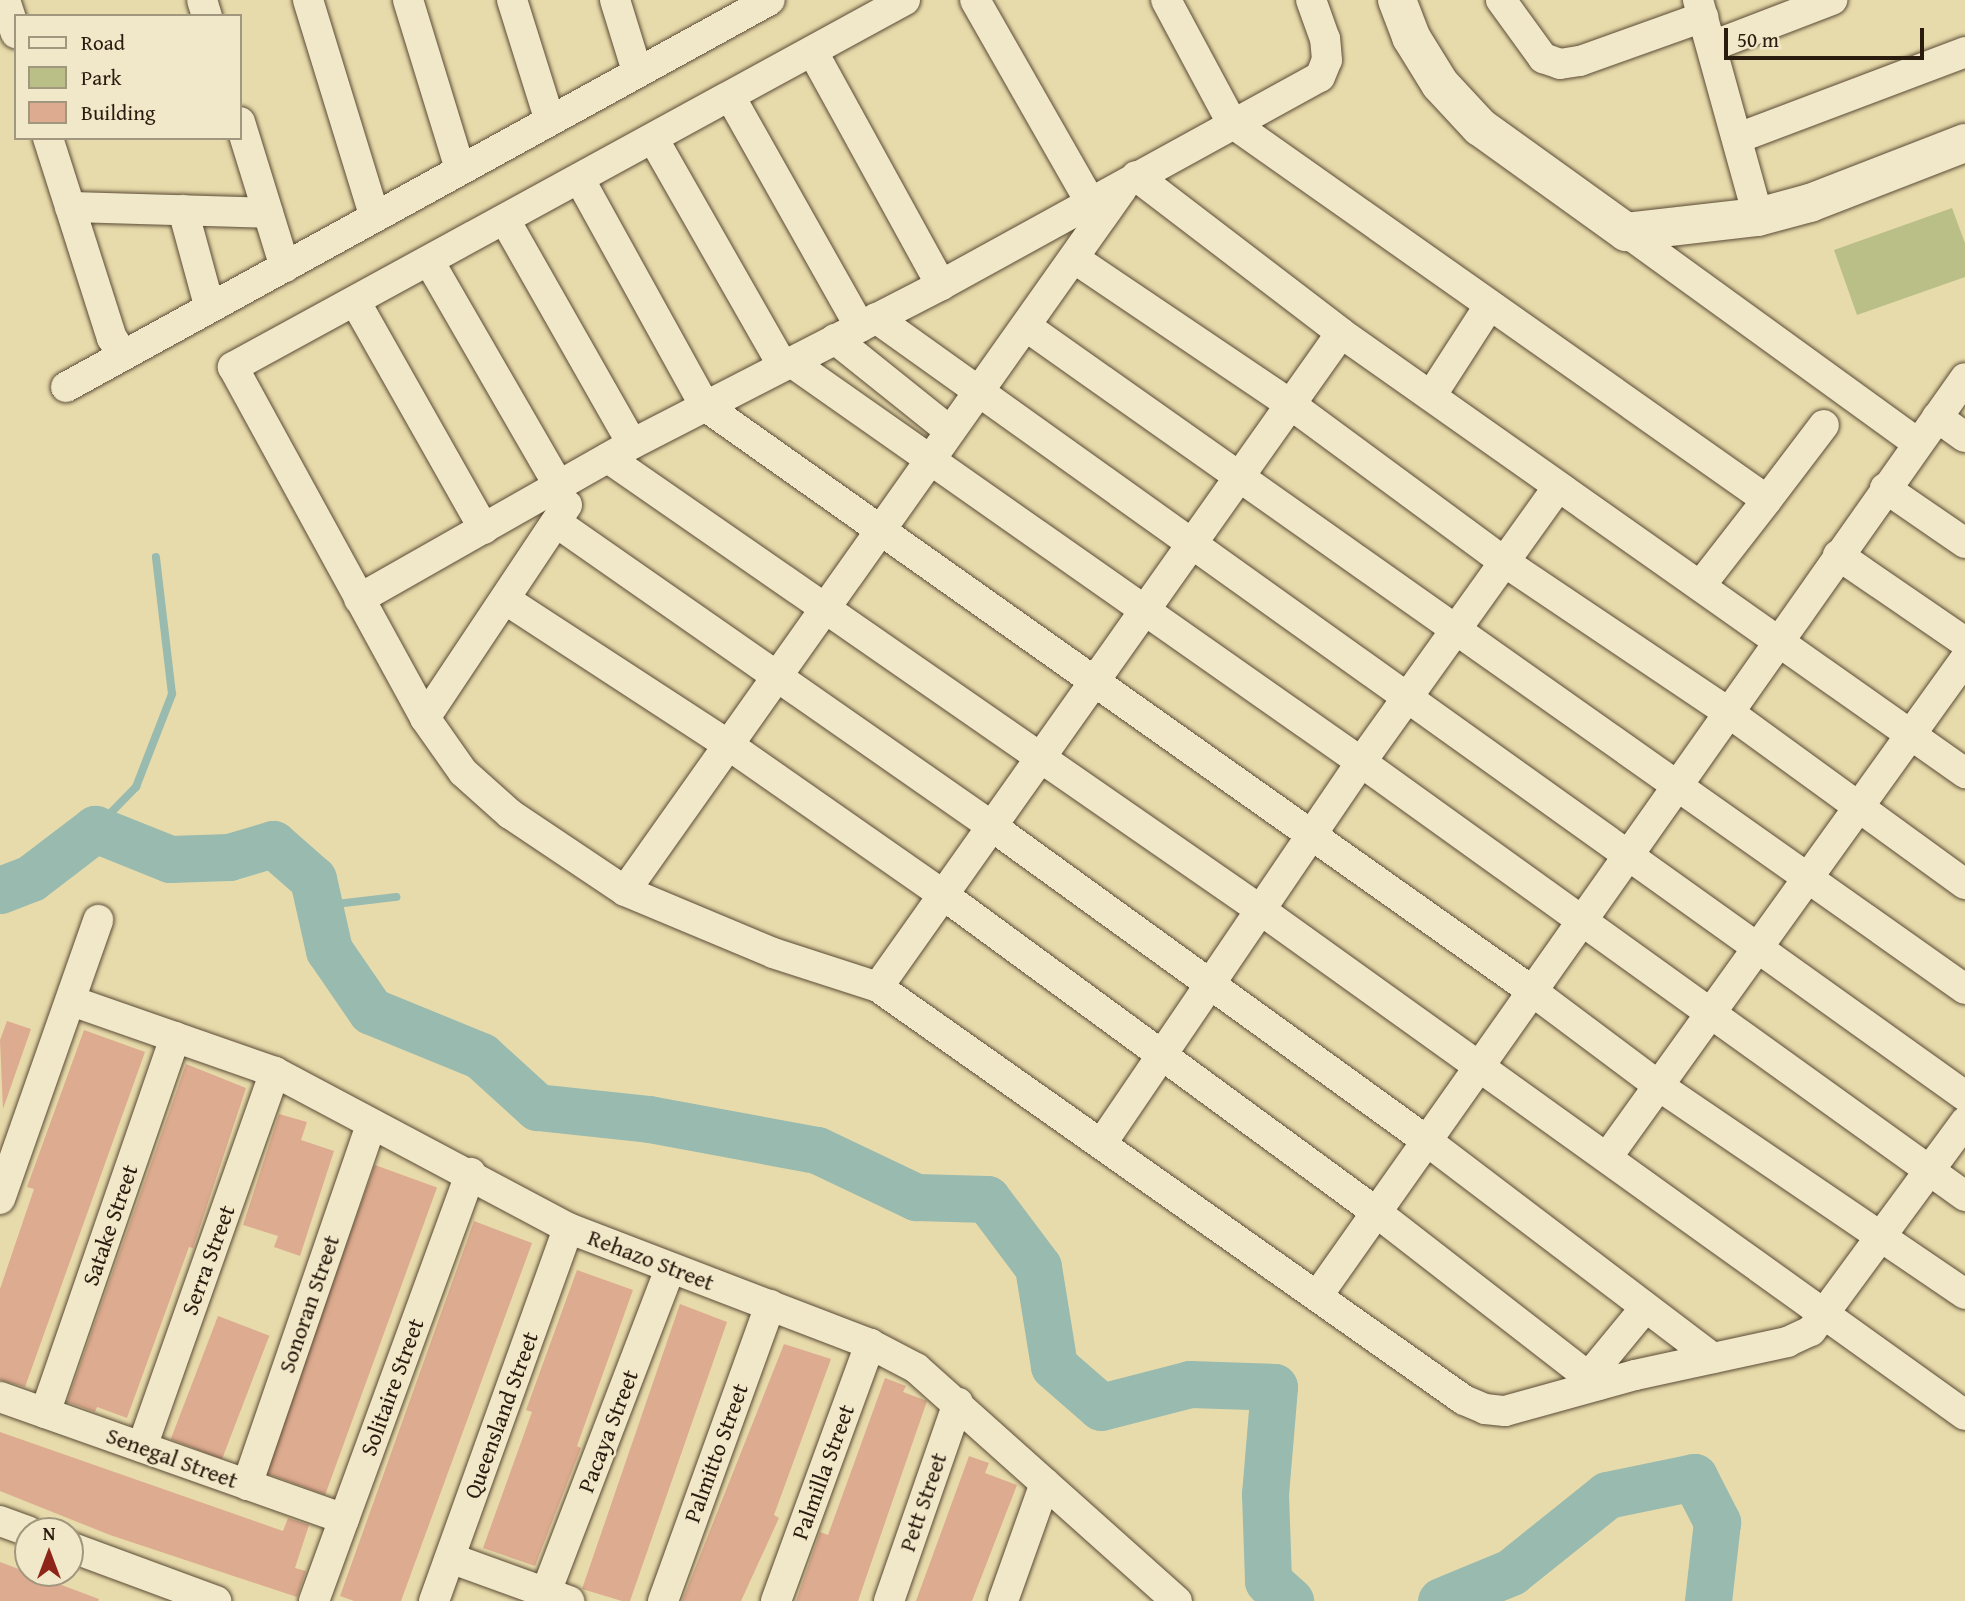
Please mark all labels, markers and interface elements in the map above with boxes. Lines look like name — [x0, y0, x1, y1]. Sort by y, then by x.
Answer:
legend — [14, 14, 242, 140]
scale bar — [1727, 14, 1926, 58]
text: 50 m — [1737, 24, 1779, 55]
text: Road — [81, 27, 125, 58]
text: Park — [81, 62, 122, 93]
text: Building — [81, 97, 155, 128]
street label: Satake Street — [76, 1161, 144, 1289]
street label: Serra Street — [175, 1201, 241, 1319]
street label: Rehazo Street — [584, 1223, 718, 1297]
street label: Sonoran Street — [273, 1231, 345, 1377]
street label: Solitaire Street — [354, 1314, 430, 1460]
street label: Queensland Street — [458, 1328, 544, 1502]
street label: Pacaya Street — [572, 1366, 644, 1496]
street label: Palmitto Street — [678, 1380, 754, 1526]
street label: Palmilla Street — [786, 1401, 860, 1543]
street label: Senegal Street — [103, 1421, 241, 1495]
street label: Pett Street — [893, 1449, 953, 1555]
north arrow — [14, 1517, 84, 1587]
text: N — [43, 1519, 55, 1547]

